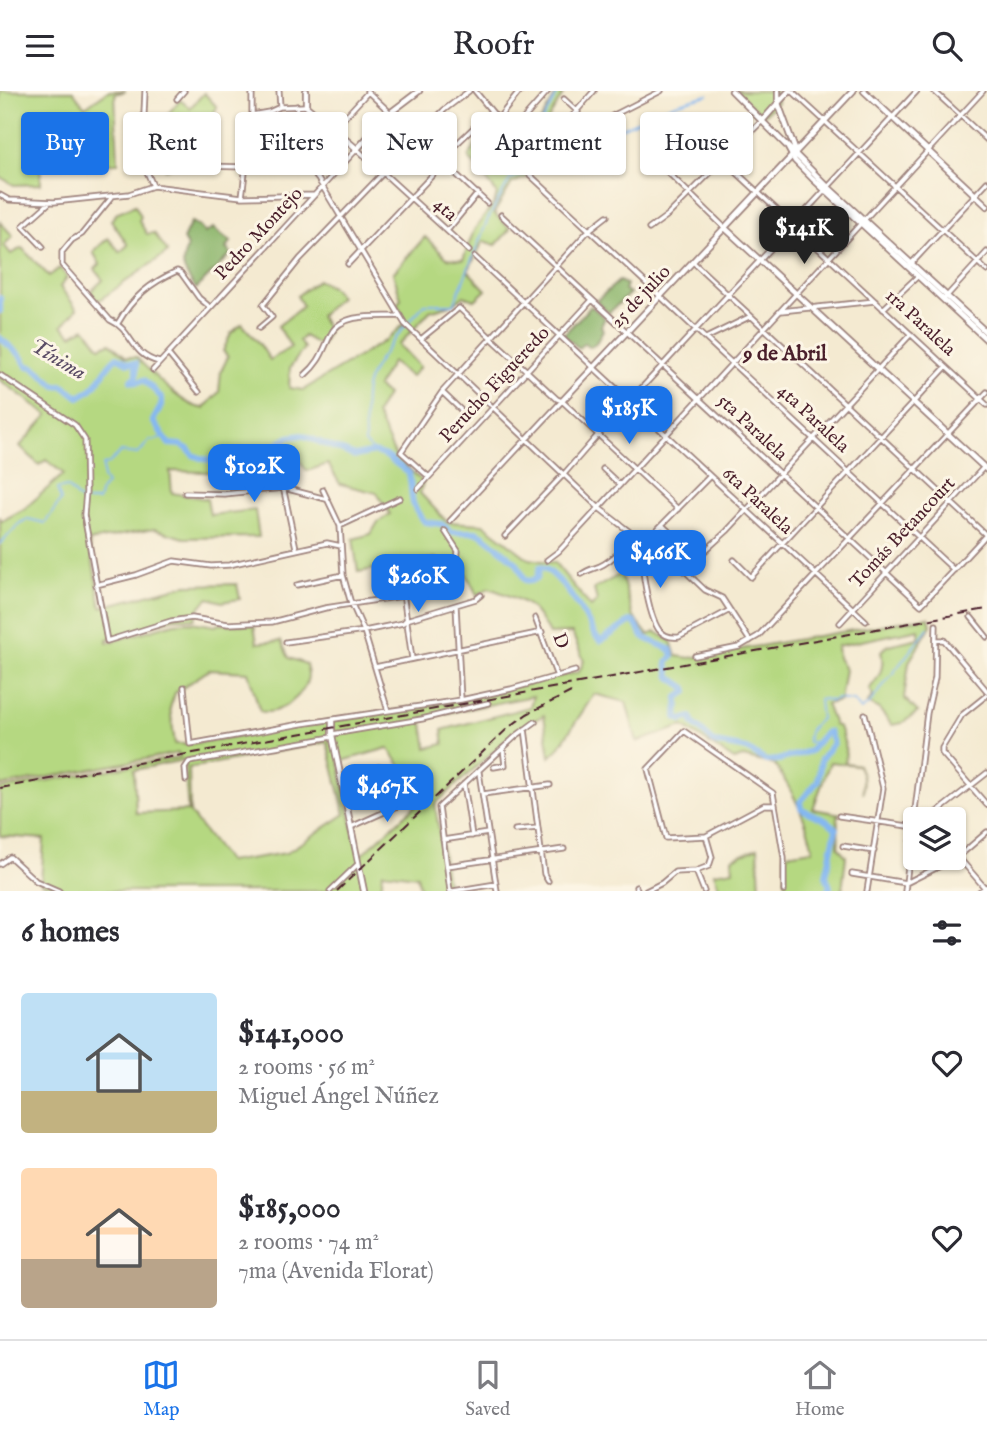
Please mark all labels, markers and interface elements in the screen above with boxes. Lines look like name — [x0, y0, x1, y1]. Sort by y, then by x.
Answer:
text: Roofr — [453, 25, 534, 66]
icon: menu — [21, 27, 59, 65]
icon: search — [928, 27, 966, 65]
chip: Buy — [21, 112, 109, 175]
chip: Rent — [123, 112, 221, 175]
chip: Filters — [235, 112, 348, 175]
chip: New — [362, 112, 457, 175]
chip: Apartment — [471, 112, 626, 175]
chip: House — [640, 112, 753, 175]
street label: Pedro Montejo — [210, 182, 308, 286]
street label: 4ta — [428, 193, 463, 228]
pin: $141K — [755, 207, 853, 266]
text: $141K — [775, 214, 833, 243]
street label: 25 de julio — [606, 260, 676, 334]
street label: 1ra Paralela — [880, 284, 961, 362]
street label: Perucho Figueredo — [435, 322, 555, 448]
water label: Tínima — [25, 333, 91, 387]
district label: 9 de Abril — [742, 341, 828, 368]
street label: 4ta Paralela — [772, 380, 855, 459]
pin: $185K — [580, 387, 678, 446]
street label: 5ta Paralela — [712, 389, 793, 467]
text: $185K — [601, 394, 657, 423]
pin: $102K — [205, 445, 303, 504]
text: $102K — [224, 452, 284, 481]
street label: 6ta Paralela — [716, 462, 798, 540]
street label: Tomás Betancourt — [845, 472, 961, 594]
pin: $466K — [611, 531, 709, 590]
text: $466K — [630, 538, 690, 567]
pin: $260K — [369, 554, 467, 614]
text: $260K — [387, 562, 449, 591]
street label: D — [546, 630, 574, 652]
pin: $467K — [338, 765, 436, 824]
text: $467K — [356, 772, 418, 801]
map controls — [903, 807, 966, 870]
button: layers — [903, 807, 966, 870]
text: 6 homes — [21, 914, 120, 952]
icon: filters — [928, 914, 966, 952]
text: $141,000 — [238, 1015, 344, 1053]
icon: home — [77, 1021, 161, 1105]
icon: heart — [928, 1044, 966, 1082]
text: 2 rooms · 56 m² — [238, 1053, 375, 1082]
text: Miguel Ángel Núñez — [238, 1082, 439, 1111]
text: $185,000 — [238, 1190, 341, 1228]
icon: home — [77, 1196, 161, 1280]
icon: heart — [928, 1219, 966, 1257]
text: 2 rooms · 74 m² — [238, 1228, 379, 1257]
text: 7ma (Avenida Florat) — [238, 1257, 434, 1286]
tab: Map — [142, 1356, 180, 1422]
tab: Saved — [465, 1356, 510, 1422]
tab: Home — [795, 1356, 845, 1422]

